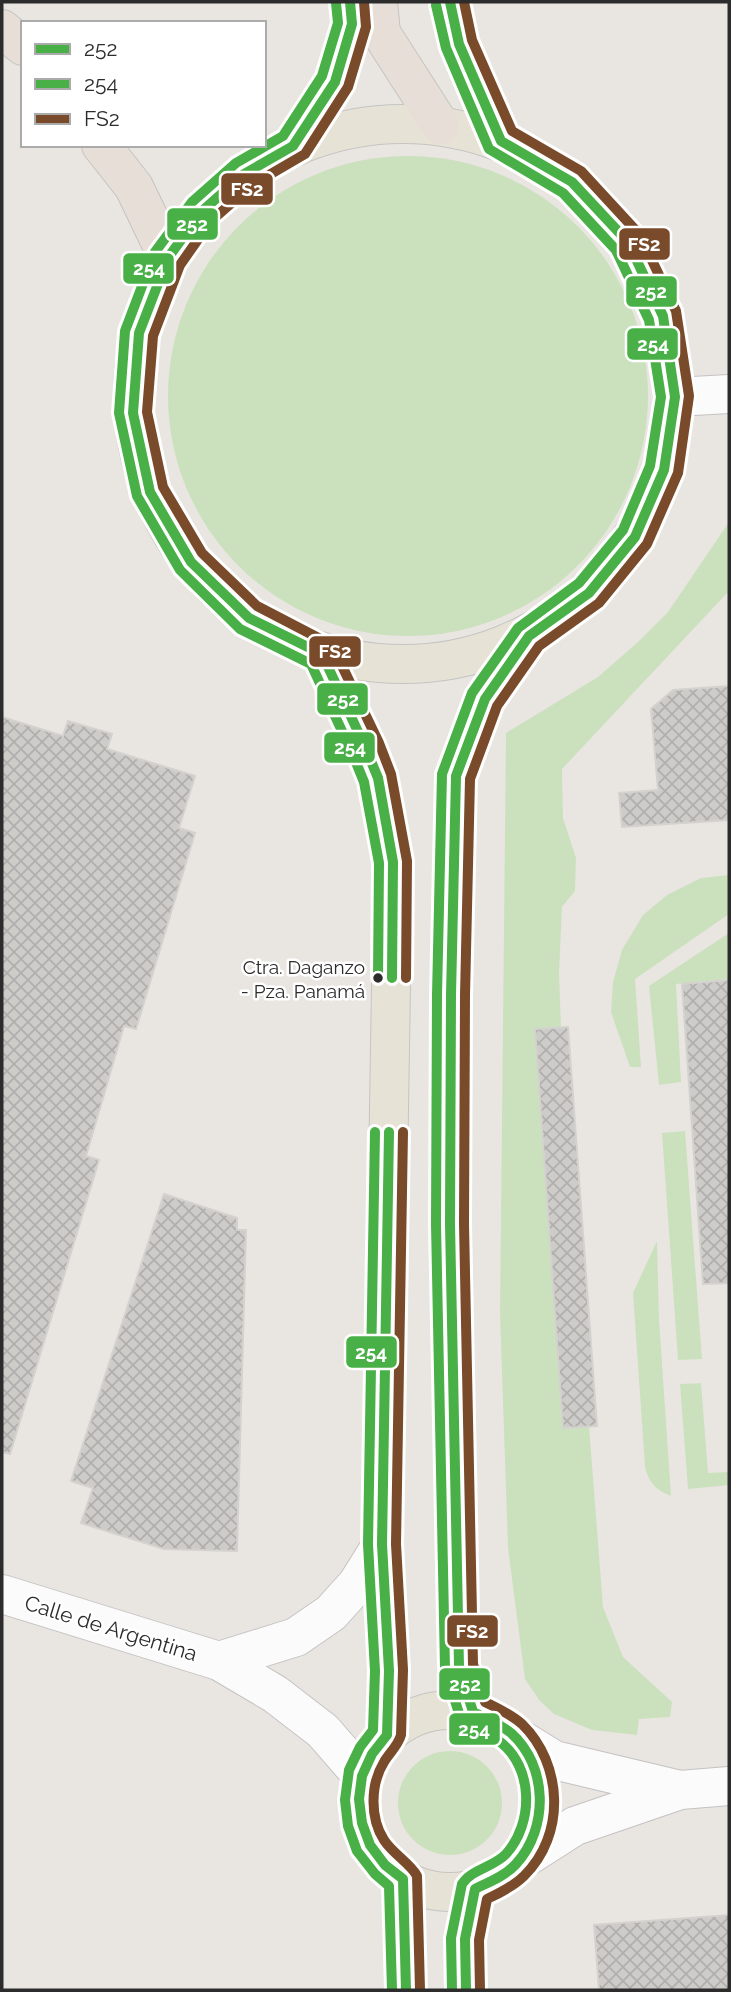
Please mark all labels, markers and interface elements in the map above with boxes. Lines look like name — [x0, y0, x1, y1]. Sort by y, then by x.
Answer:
legend — [21, 21, 266, 147]
text: 252 — [84, 36, 117, 61]
text: 254 — [84, 71, 118, 96]
text: FS2 — [84, 106, 120, 131]
line badge: FS2 — [220, 172, 274, 206]
text: FS2 — [230, 178, 264, 200]
line badge: 252 — [166, 207, 219, 241]
text: 252 — [176, 213, 208, 235]
line badge: FS2 — [618, 227, 671, 261]
text: FS2 — [627, 233, 661, 255]
line badge: 254 — [122, 252, 175, 285]
text: 254 — [133, 257, 165, 279]
line badge: 252 — [625, 275, 678, 308]
text: 252 — [635, 280, 667, 302]
line badge: 254 — [626, 327, 679, 361]
text: 254 — [637, 333, 669, 355]
line badge: FS2 — [308, 635, 362, 668]
text: FS2 — [318, 640, 352, 662]
line badge: 252 — [316, 682, 369, 716]
text: 252 — [327, 688, 359, 710]
line badge: 254 — [323, 731, 376, 764]
text: 254 — [334, 736, 366, 758]
place label: Ctra. Daganzo - Pza. Panamá — [241, 956, 365, 1002]
marker: Ctra. Daganzo - Pza. Panamá — [371, 971, 385, 985]
line badge: 254 — [345, 1335, 398, 1369]
text: 254 — [355, 1341, 387, 1363]
street label: Calle de Argentina — [22, 1590, 200, 1666]
line badge: FS2 — [446, 1614, 499, 1648]
text: FS2 — [455, 1620, 489, 1642]
line badge: 252 — [438, 1667, 491, 1701]
text: 252 — [449, 1673, 481, 1695]
line badge: 254 — [448, 1712, 501, 1746]
text: 254 — [458, 1718, 490, 1740]

